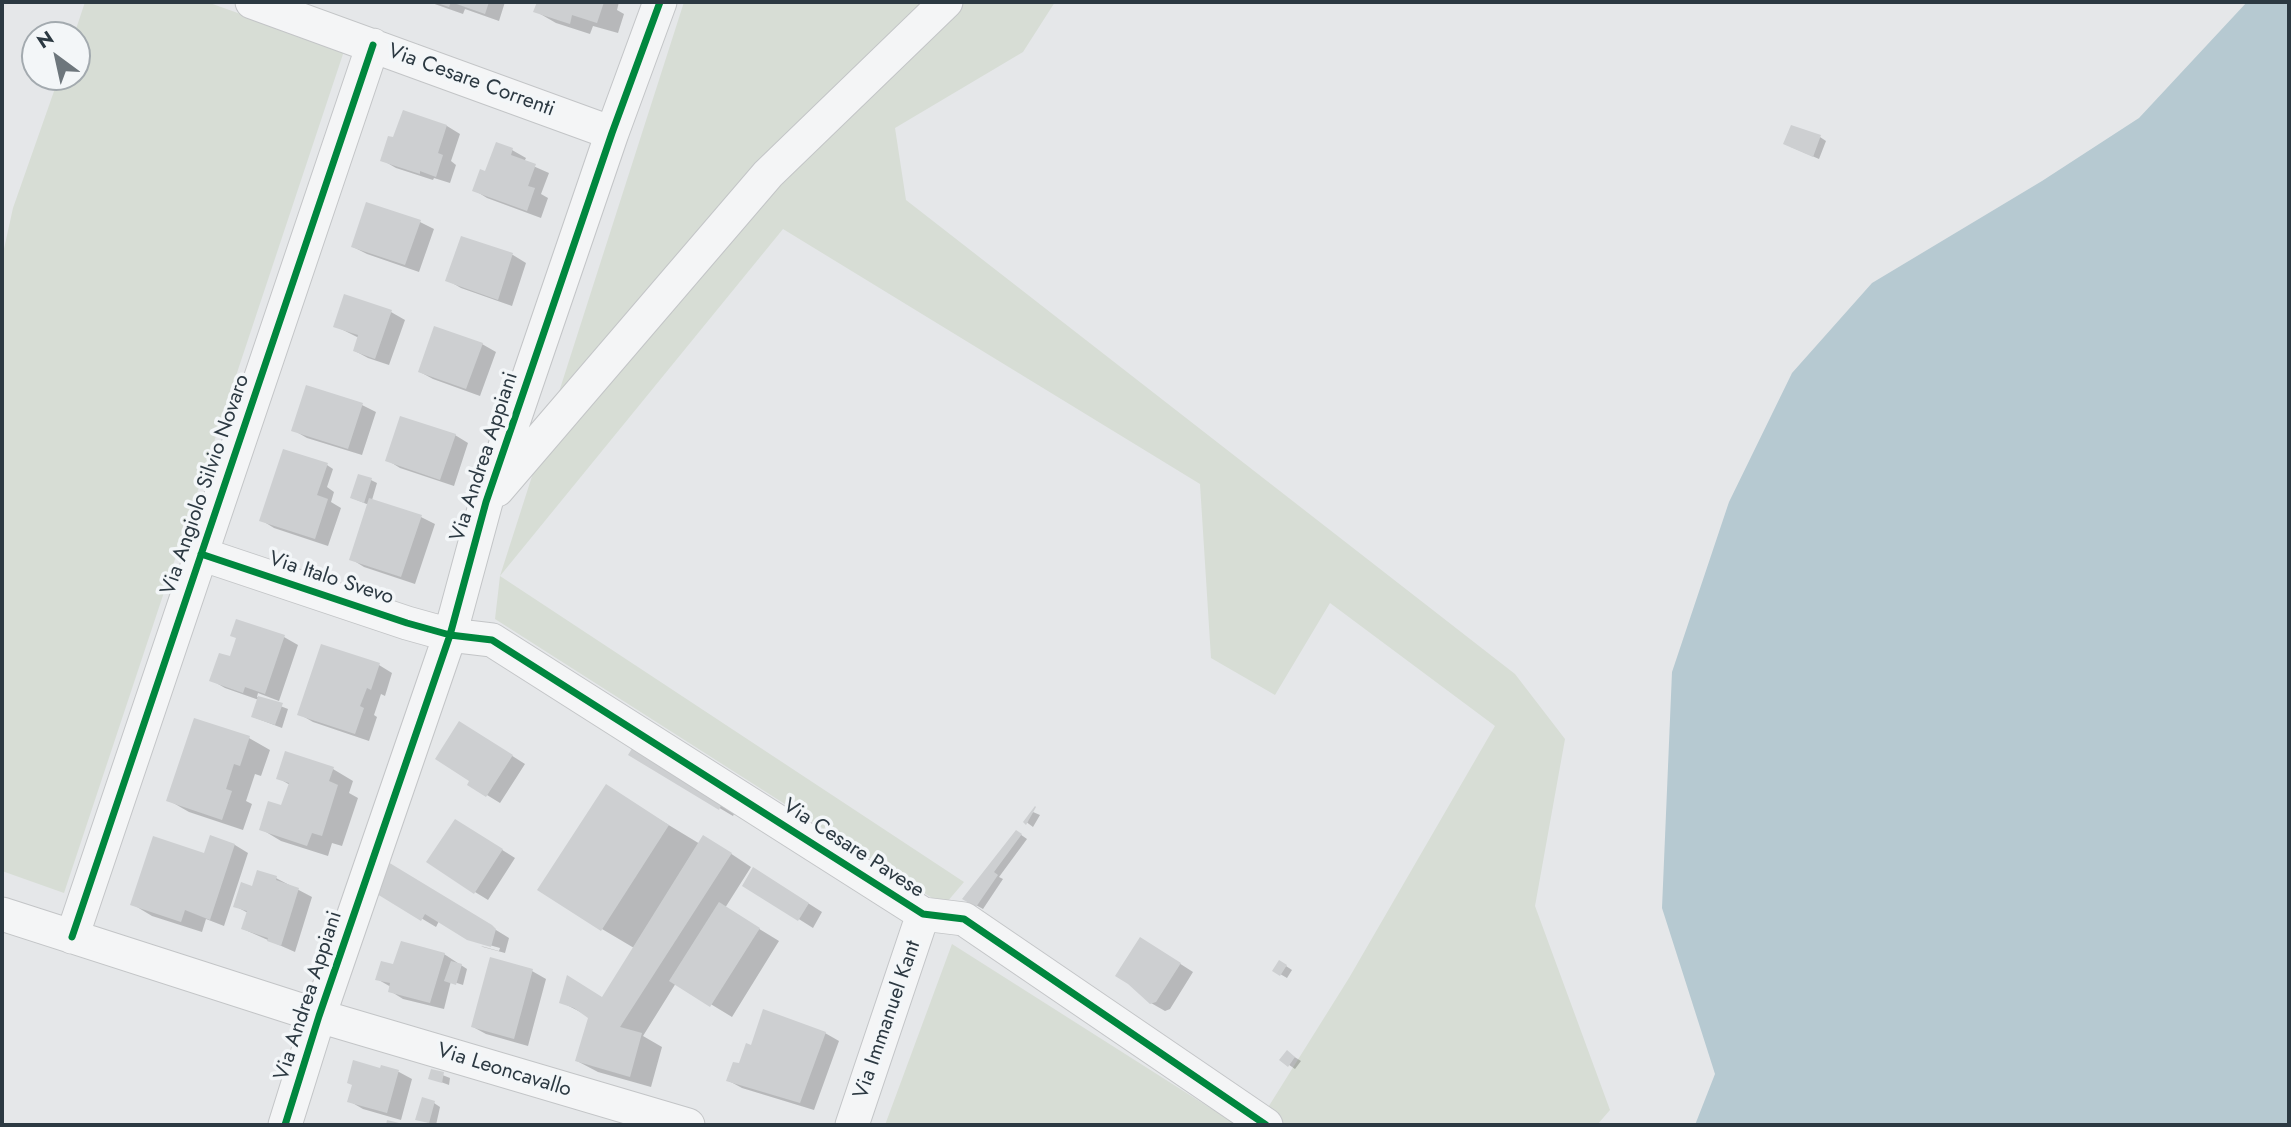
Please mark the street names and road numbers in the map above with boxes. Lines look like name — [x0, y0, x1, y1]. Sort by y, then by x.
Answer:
street label: Via Cesare Correnti — [384, 39, 558, 123]
street label: Via Andrea Appiani — [446, 369, 524, 545]
street label: Via Angiolo Silvio Novaro — [156, 371, 256, 599]
street label: Via Italo Svevo — [265, 547, 397, 611]
street label: Via Cesare Pavese — [778, 794, 928, 904]
street label: Via Andrea Appiani — [270, 908, 348, 1084]
street label: Via Immanuel Kant — [849, 938, 927, 1102]
street label: Via Leoncavallo — [434, 1039, 574, 1103]

